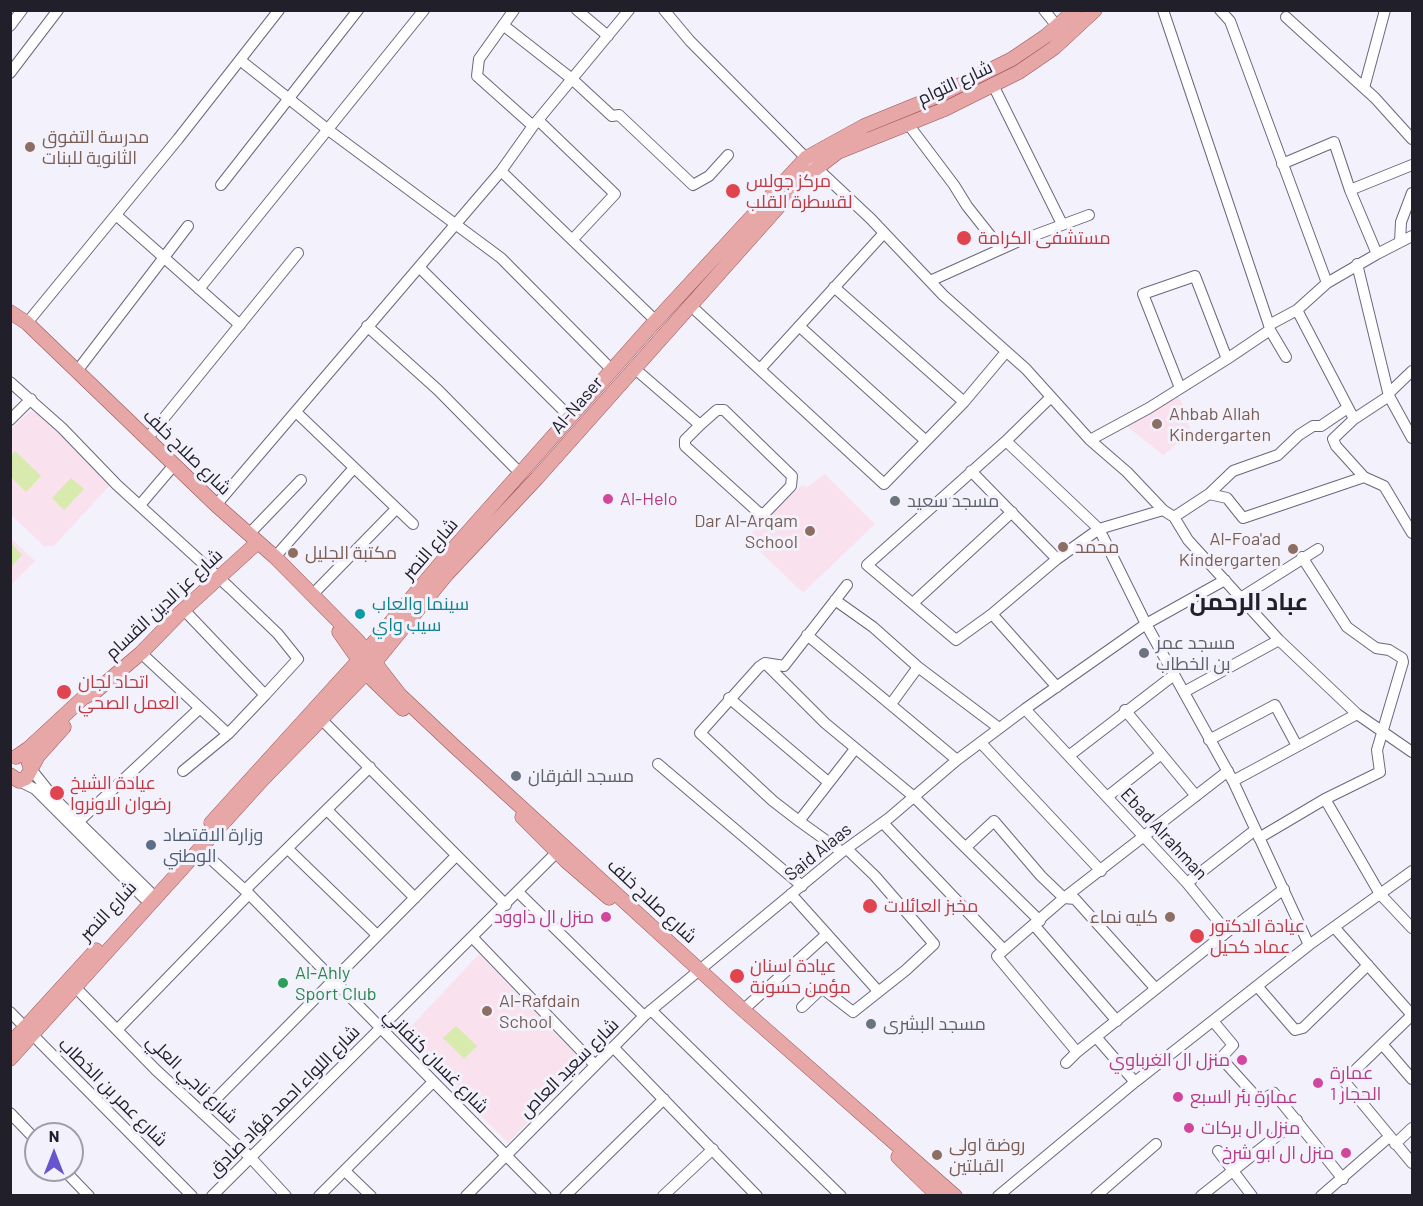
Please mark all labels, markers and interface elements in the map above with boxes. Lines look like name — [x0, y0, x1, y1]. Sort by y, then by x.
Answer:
street label: شارع التوام — [914, 56, 996, 110]
place label: مدرسة التفوق الثانوية للبنات — [42, 126, 149, 168]
marker: مدرسة التفوق الثانوية للبنات — [23, 140, 37, 154]
place label: مركز جولس لقسطرة القلب — [746, 170, 852, 213]
marker: مركز جولس لقسطرة القلب — [724, 182, 742, 200]
place label: مستشفى الكرامة — [978, 227, 1111, 249]
marker: مستشفى الكرامة — [955, 229, 973, 247]
street label: Al-Naser — [546, 372, 608, 438]
place label: Ahbab Allah Kindergarten — [1169, 403, 1271, 446]
street label: شارع صلاح خلف — [139, 405, 235, 499]
marker: Ahbab Allah Kindergarten — [1150, 417, 1164, 431]
place label: Al-Helo — [620, 488, 677, 510]
place label: مسجد سعيد — [907, 490, 999, 512]
marker: Al-Helo — [601, 492, 615, 506]
marker: مسجد سعيد — [888, 494, 902, 508]
place label: Dar Al-Arqam School — [694, 510, 798, 552]
street label: شارع النصر — [398, 514, 462, 584]
marker: Dar Al-Arqam School — [803, 524, 817, 538]
place label: Al-Foa'ad Kindergarten — [1179, 528, 1281, 570]
place label: محمد — [1075, 536, 1119, 558]
marker: محمد — [1056, 540, 1070, 554]
place label: مكتبة الجليل — [305, 542, 397, 564]
marker: Al-Foa'ad Kindergarten — [1286, 542, 1300, 556]
street label: شارع عز الدين القسام — [101, 544, 227, 664]
marker: مكتبة الجليل — [286, 546, 300, 560]
district label: عباد الرحمن — [1190, 588, 1308, 616]
place label: سينما والعاب سيب واي — [372, 593, 469, 636]
marker: سينما والعاب سيب واي — [353, 607, 367, 621]
place label: مسجد عمر بن الخطاب — [1156, 632, 1235, 674]
marker: مسجد عمر بن الخطاب — [1137, 646, 1151, 660]
place label: اتحاد لجان العمل الصحي — [78, 671, 179, 714]
marker: اتحاد لجان العمل الصحي — [55, 683, 73, 701]
place label: مسجد الفرقان — [528, 765, 634, 787]
marker: مسجد الفرقان — [509, 769, 523, 783]
place label: عيادة الشيخ رضوان الاونروا — [70, 772, 171, 814]
marker: عيادة الشيخ رضوان الاونروا — [48, 784, 66, 802]
street label: Ebad Alrahman — [1116, 784, 1212, 884]
street label: Said Alaas — [780, 818, 856, 886]
place label: وزارة الاقتصاد الوطني — [163, 824, 263, 866]
marker: وزارة الاقتصاد الوطني — [144, 838, 158, 852]
street label: شارع صلاح خلف — [603, 854, 701, 948]
street label: شارع النصر — [75, 877, 141, 945]
place label: مخبز العائلات — [884, 895, 978, 917]
marker: مخبز العائلات — [861, 897, 879, 915]
place label: منزل ال داوود — [494, 906, 594, 928]
place label: كليه نماء — [1090, 906, 1158, 928]
marker: منزل ال داوود — [599, 910, 613, 924]
marker: كليه نماء — [1163, 910, 1177, 924]
place label: عيادة الدكتور عماد كحيل — [1210, 915, 1305, 958]
marker: عيادة الدكتور عماد كحيل — [1188, 927, 1206, 945]
place label: عيادة اسنان مؤمن حسونة — [750, 955, 851, 998]
place label: Al-Ahly Sport Club — [295, 962, 377, 1004]
marker: عيادة اسنان مؤمن حسونة — [728, 967, 746, 985]
marker: Al-Ahly Sport Club — [276, 976, 290, 990]
place label: Al-Rafdain School — [499, 990, 580, 1032]
street label: شارع غسان كنفاني — [379, 1004, 493, 1118]
marker: Al-Rafdain School — [480, 1004, 494, 1018]
place label: مسجد البشرى — [883, 1013, 986, 1035]
street label: شارع سعيد العاص — [515, 1014, 623, 1122]
marker: مسجد البشرى — [864, 1017, 878, 1031]
street label: شارع اللواء احمد فؤاد صادق — [204, 1021, 364, 1181]
street label: شارع ناجي العلي — [142, 1030, 242, 1128]
street label: شارع عمر بن الخطاب — [54, 1033, 172, 1151]
place label: منزل ال الغرباوي — [1109, 1049, 1230, 1071]
marker: منزل ال الغرباوي — [1235, 1053, 1249, 1067]
place label: عمارة الحجار 1 — [1330, 1062, 1381, 1104]
marker: عمارة الحجار 1 — [1311, 1076, 1325, 1090]
place label: عمارة بئر السبع — [1190, 1086, 1298, 1108]
marker: عمارة بئر السبع — [1171, 1090, 1185, 1104]
place label: منزل ال بركات — [1201, 1117, 1300, 1139]
marker: منزل ال بركات — [1182, 1121, 1196, 1135]
north arrow — [24, 1122, 84, 1182]
text: N — [49, 1126, 59, 1145]
place label: روضة اولى القبلتين — [949, 1134, 1025, 1176]
place label: منزل ال ابو شرخ — [1222, 1142, 1334, 1164]
marker: منزل ال ابو شرخ — [1339, 1146, 1353, 1160]
marker: روضة اولى القبلتين — [930, 1148, 944, 1162]

